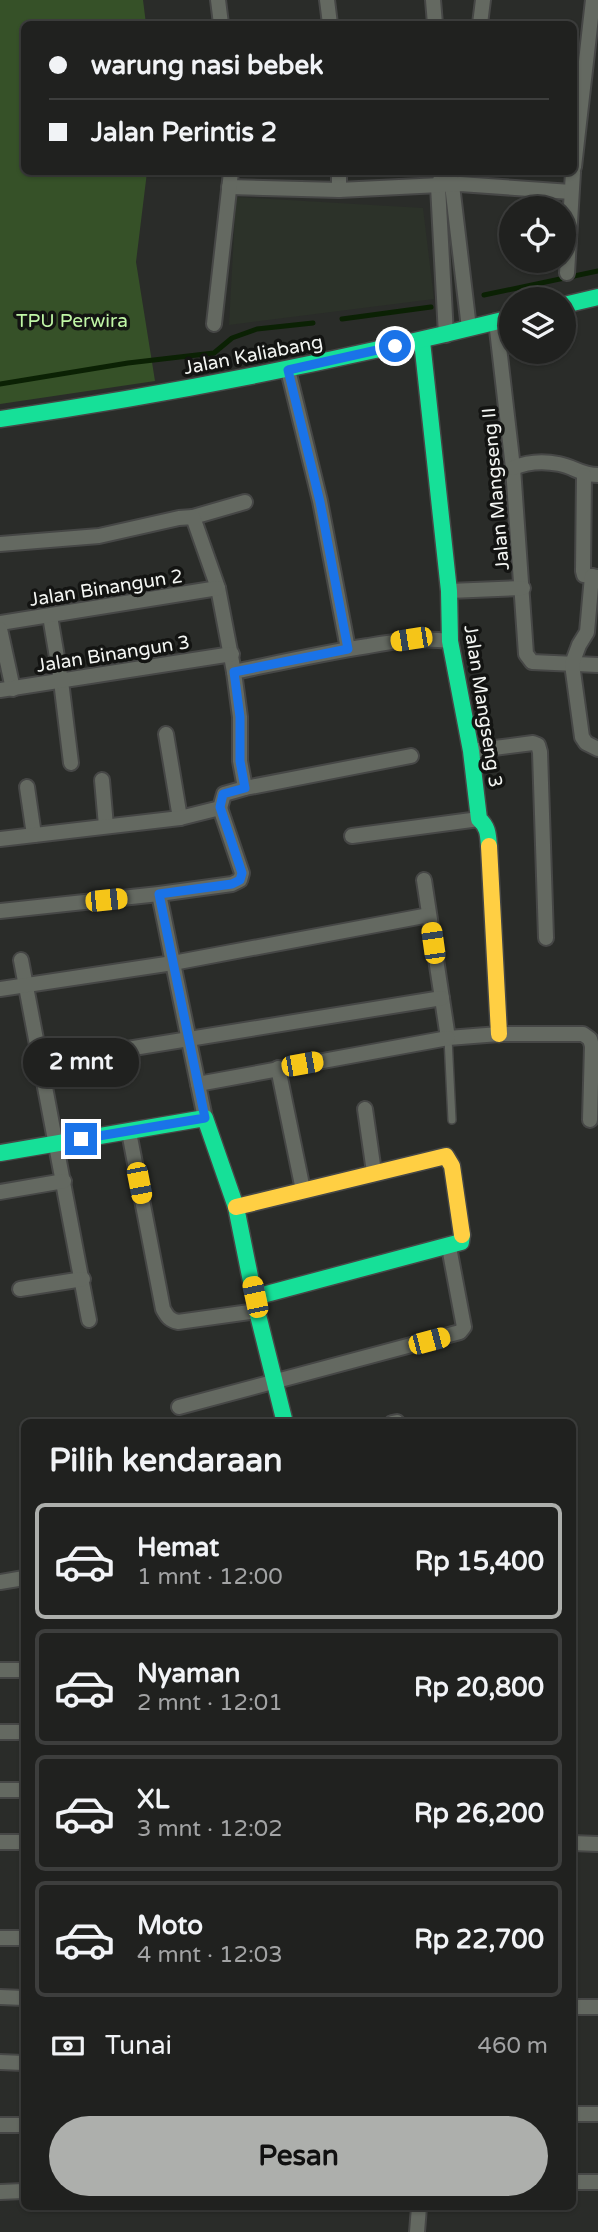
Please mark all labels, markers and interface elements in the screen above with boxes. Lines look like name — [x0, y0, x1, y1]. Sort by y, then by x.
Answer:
text: warung nasi bebek — [91, 50, 323, 81]
text: Jalan Perintis 2 — [91, 117, 277, 148]
map controls — [499, 196, 576, 364]
button: locate — [499, 196, 576, 273]
button: layers — [499, 287, 576, 364]
park label: TPU Perwira — [16, 310, 128, 332]
route start — [379, 330, 411, 362]
street label: Jalan Kaliabang — [182, 331, 325, 379]
street label: Jalan Mangseng II — [478, 407, 514, 571]
street label: Jalan Binangun 2 — [28, 565, 184, 611]
street label: Jalan Mangseng 3 — [459, 623, 507, 789]
car — [389, 625, 434, 653]
street label: Jalan Binangun 3 — [35, 631, 191, 677]
car — [85, 887, 128, 913]
car — [420, 921, 447, 965]
callout: 2 mnt — [23, 1038, 139, 1086]
text: 2 mnt — [49, 1048, 113, 1076]
car — [280, 1050, 325, 1078]
route end — [65, 1123, 97, 1155]
car — [125, 1160, 154, 1206]
car — [241, 1274, 270, 1320]
car — [406, 1325, 453, 1357]
text: Pilih kendaraan — [49, 1442, 283, 1480]
icon: car — [53, 1530, 116, 1593]
text: Hemat — [137, 1532, 219, 1563]
text: Rp 15,400 — [415, 1546, 544, 1577]
text: 1 mnt · 12:00 — [137, 1563, 283, 1591]
icon: car — [53, 1656, 116, 1719]
text: Nyaman — [137, 1658, 240, 1689]
text: Rp 20,800 — [414, 1672, 544, 1703]
text: 2 mnt · 12:01 — [137, 1689, 283, 1717]
icon: car — [53, 1782, 116, 1845]
text: XL — [137, 1784, 169, 1815]
text: Rp 26,200 — [414, 1798, 544, 1829]
text: 3 mnt · 12:02 — [137, 1815, 283, 1843]
icon: car — [53, 1908, 116, 1971]
text: Moto — [137, 1910, 203, 1941]
text: Rp 22,700 — [414, 1924, 544, 1955]
text: 4 mnt · 12:03 — [137, 1941, 283, 1969]
icon: cash — [49, 2027, 87, 2065]
text: Tunai — [105, 2030, 172, 2061]
text: 460 m — [478, 2032, 548, 2060]
button: Pesan — [49, 2116, 548, 2196]

